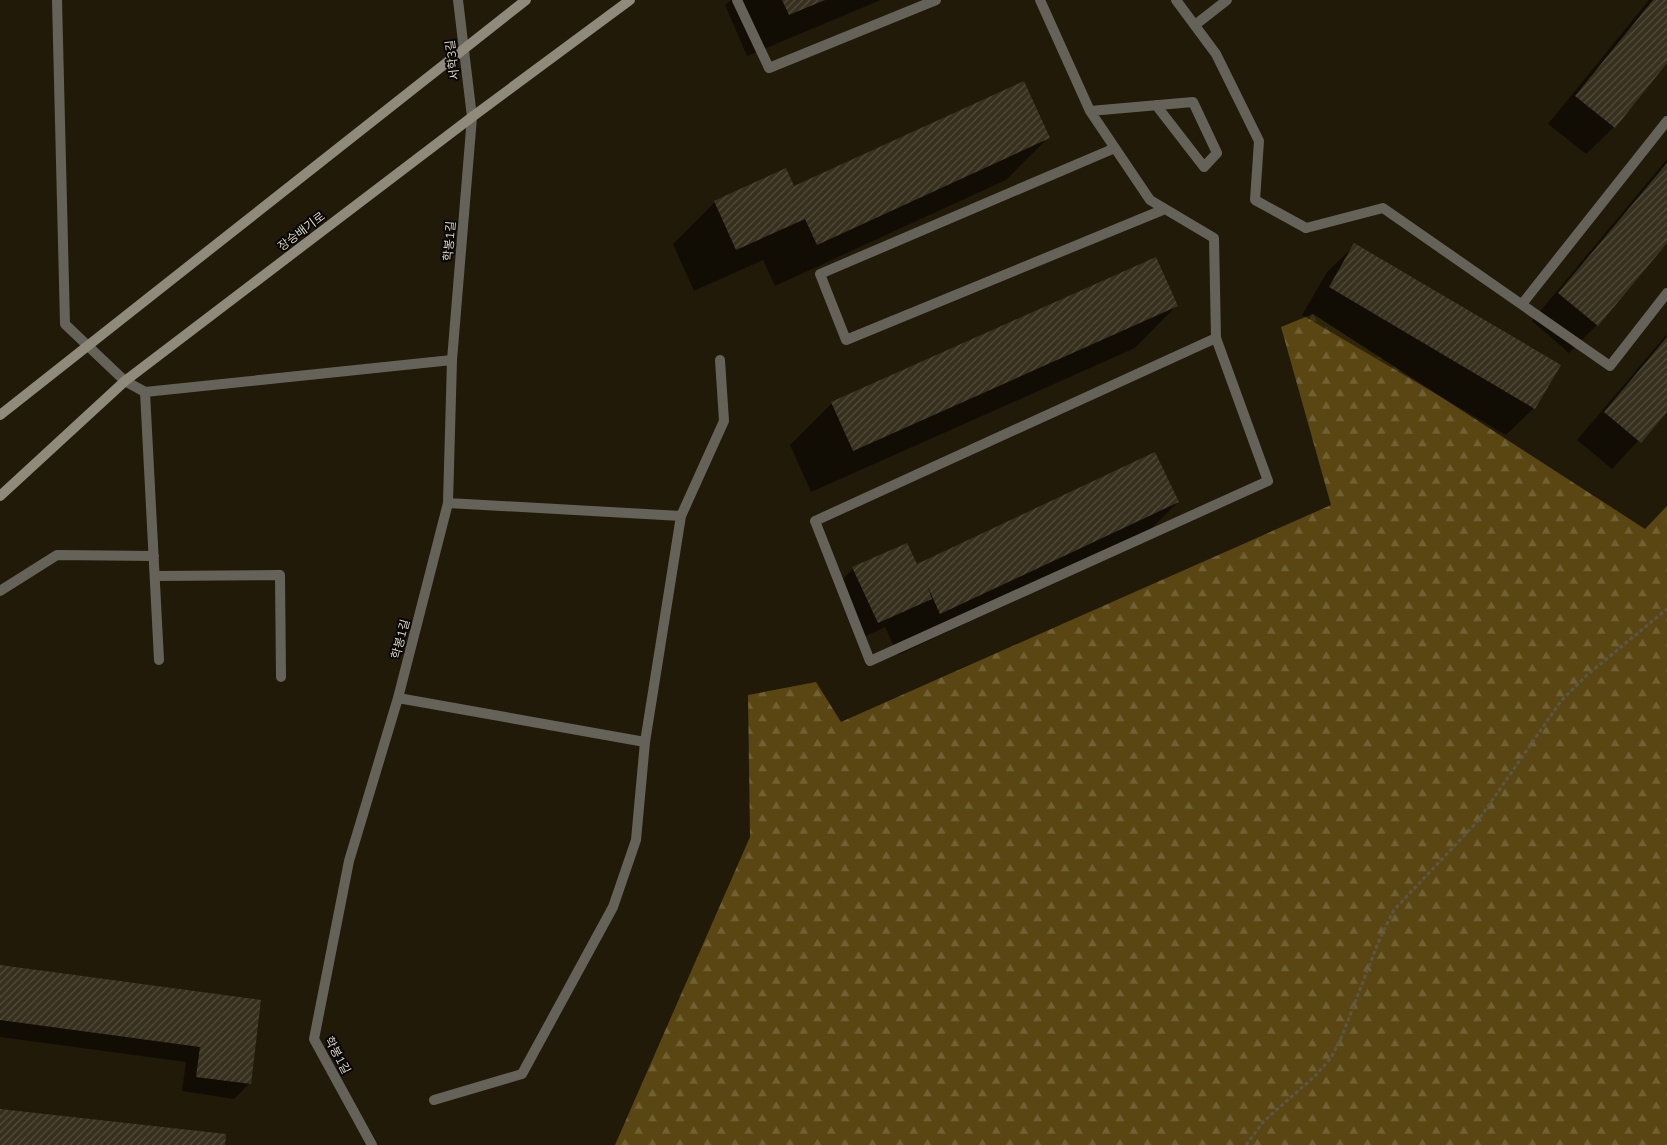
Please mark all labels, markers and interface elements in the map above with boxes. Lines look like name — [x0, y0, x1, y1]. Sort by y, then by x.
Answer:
street label: 서학3길 — [442, 39, 462, 81]
street label: 장승배기로 — [274, 208, 328, 254]
street label: 학봉1길 — [440, 220, 458, 262]
street label: 학봉1길 — [388, 618, 412, 660]
street label: 학봉1길 — [322, 1034, 354, 1076]

